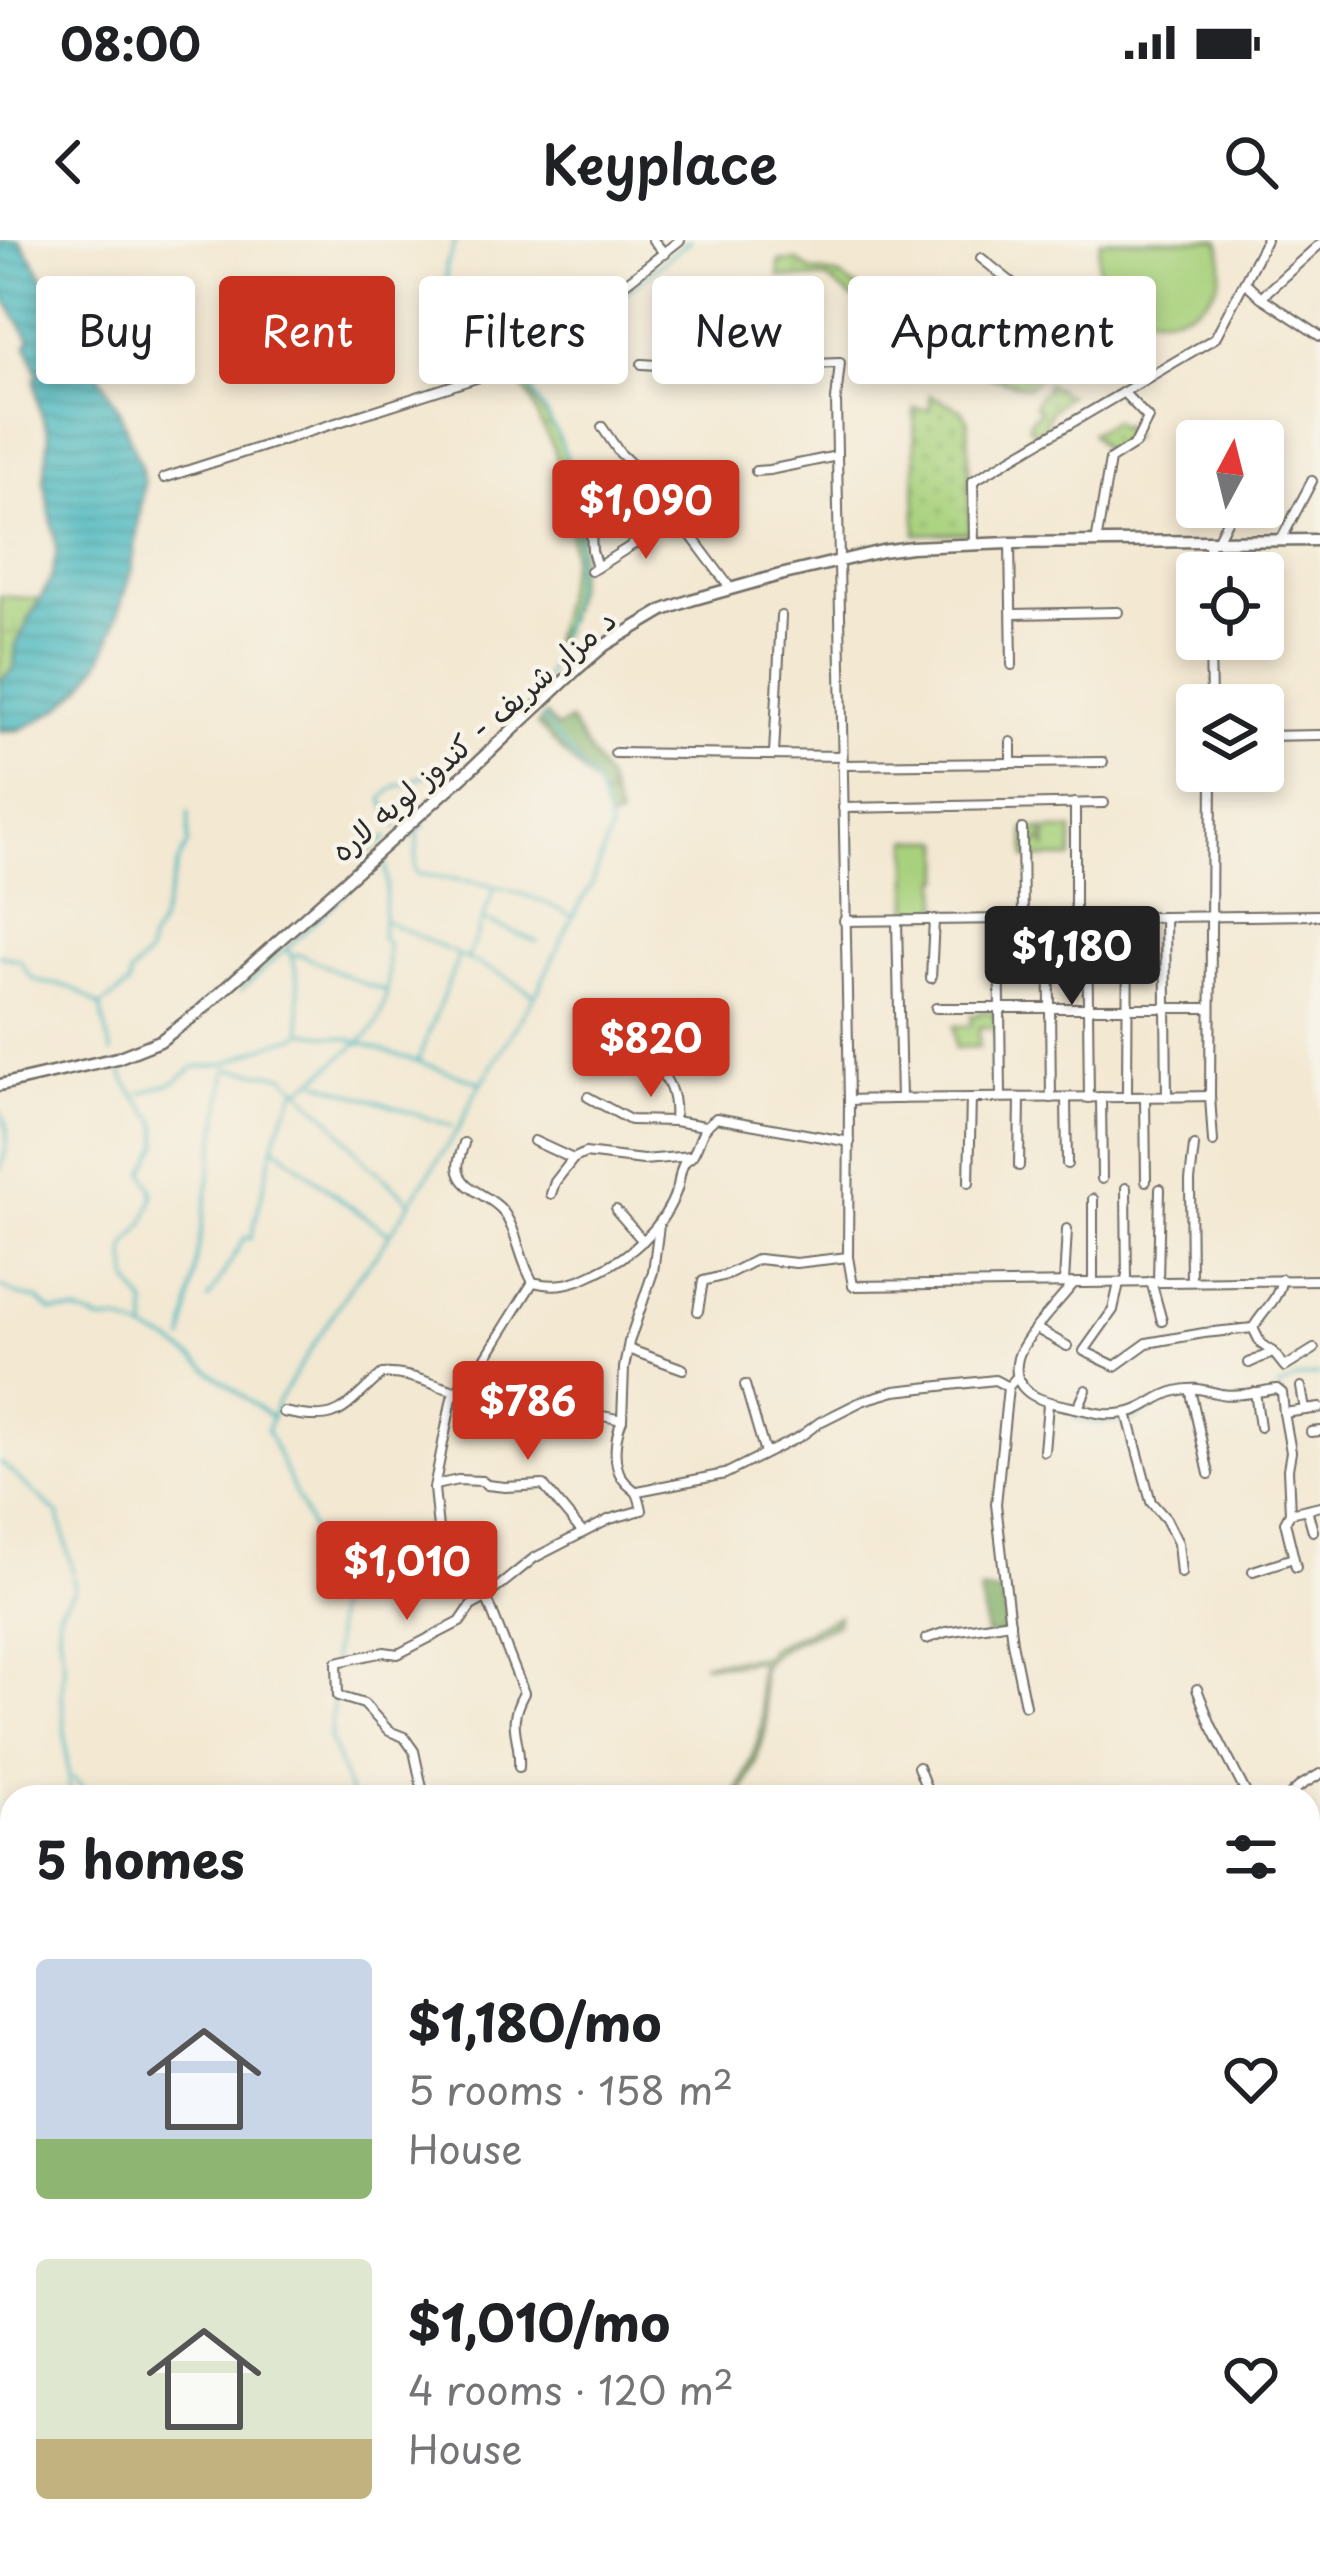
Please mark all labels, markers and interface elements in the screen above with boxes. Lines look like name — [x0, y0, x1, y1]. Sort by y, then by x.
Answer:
text: 08:00 — [60, 8, 201, 76]
text: Keyplace — [542, 122, 778, 203]
icon: back — [36, 129, 102, 195]
icon: search — [1218, 129, 1284, 195]
chip: Buy — [36, 276, 195, 384]
chip: Rent — [219, 276, 395, 384]
chip: Filters — [419, 276, 628, 384]
chip: New — [652, 276, 824, 384]
chip: Apartment — [848, 276, 1156, 384]
north arrow — [1176, 420, 1284, 528]
map controls — [1176, 420, 1284, 792]
pin: $1,090 — [548, 460, 744, 562]
text: $1,090 — [579, 469, 713, 528]
button: locate — [1176, 552, 1284, 660]
street label: د مزار شریف - کندوز لویه لاره — [320, 597, 625, 871]
button: layers — [1176, 684, 1284, 792]
pin: $1,180 — [974, 906, 1170, 1008]
text: $1,180 — [1012, 915, 1132, 974]
pin: $820 — [580, 998, 722, 1100]
text: $820 — [600, 1007, 702, 1066]
pin: $786 — [457, 1361, 599, 1463]
text: $786 — [480, 1370, 576, 1429]
pin: $1,010 — [309, 1521, 505, 1623]
text: $1,010 — [343, 1530, 471, 1589]
text: 5 homes — [36, 1819, 245, 1896]
icon: filters — [1218, 1824, 1284, 1890]
text: $1,180/mo — [408, 1982, 661, 2059]
icon: home — [132, 2007, 276, 2151]
icon: heart — [1218, 2046, 1284, 2112]
text: 5 rooms · 158 m² — [408, 2059, 733, 2118]
text: House — [408, 2118, 522, 2177]
text: $1,010/mo — [408, 2282, 670, 2359]
icon: home — [132, 2307, 276, 2451]
icon: heart — [1218, 2346, 1284, 2412]
text: 4 rooms · 120 m² — [408, 2359, 734, 2418]
text: House — [408, 2418, 522, 2477]

